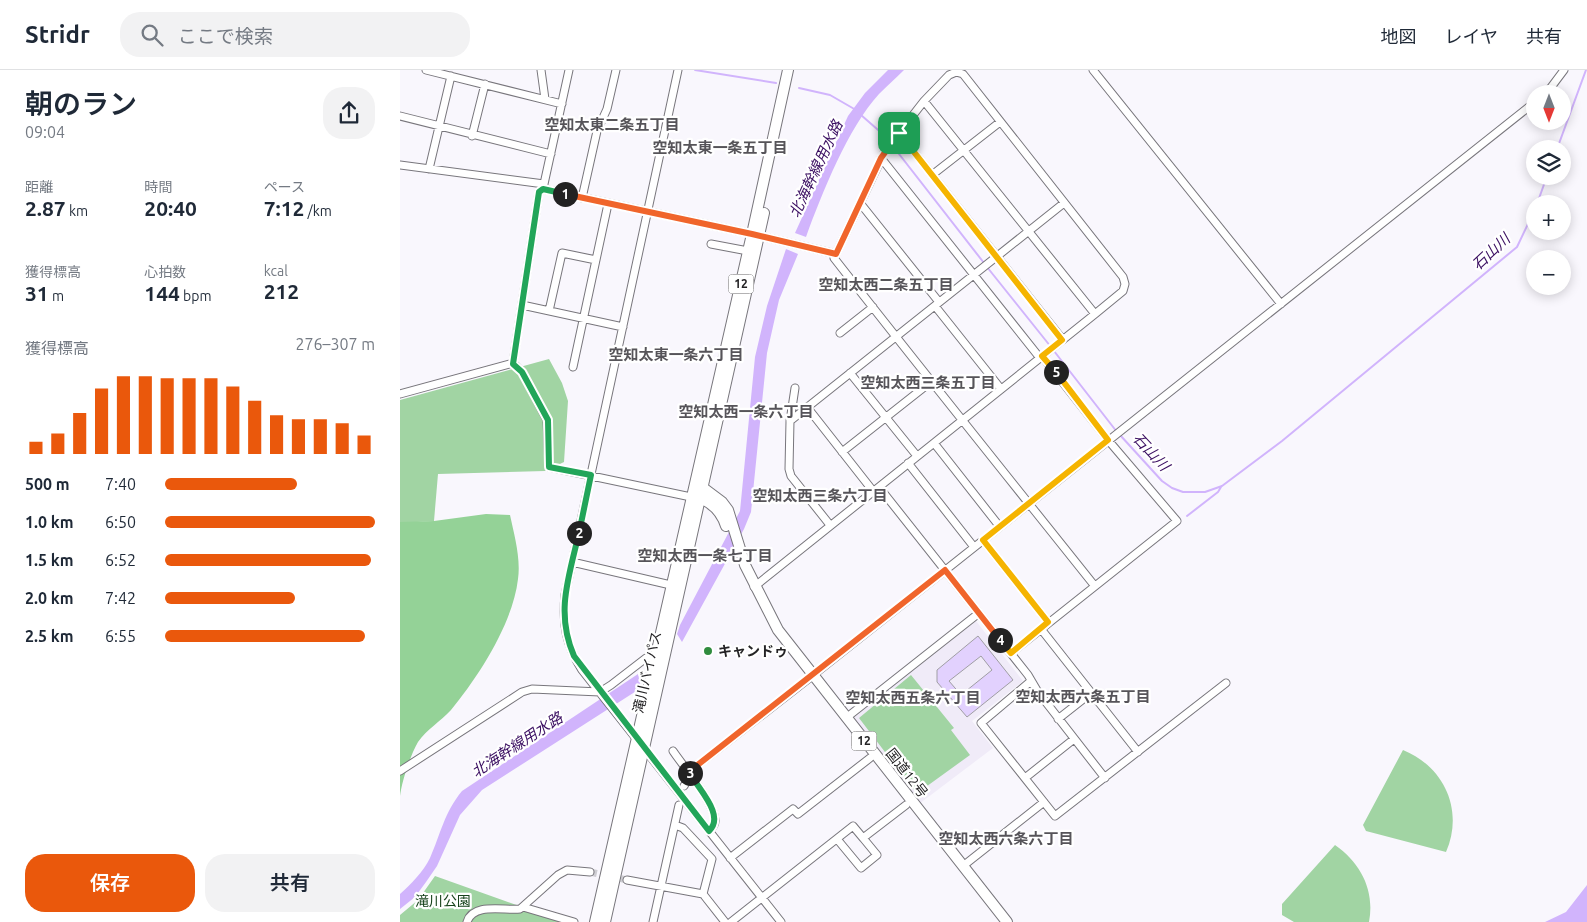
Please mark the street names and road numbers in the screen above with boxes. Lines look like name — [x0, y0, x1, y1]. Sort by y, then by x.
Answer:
road number: 12 — [728, 274, 754, 293]
street label: 滝川バイパス — [630, 629, 664, 715]
road number: 12 — [852, 731, 876, 750]
street label: 国道12号 — [883, 745, 931, 801]

